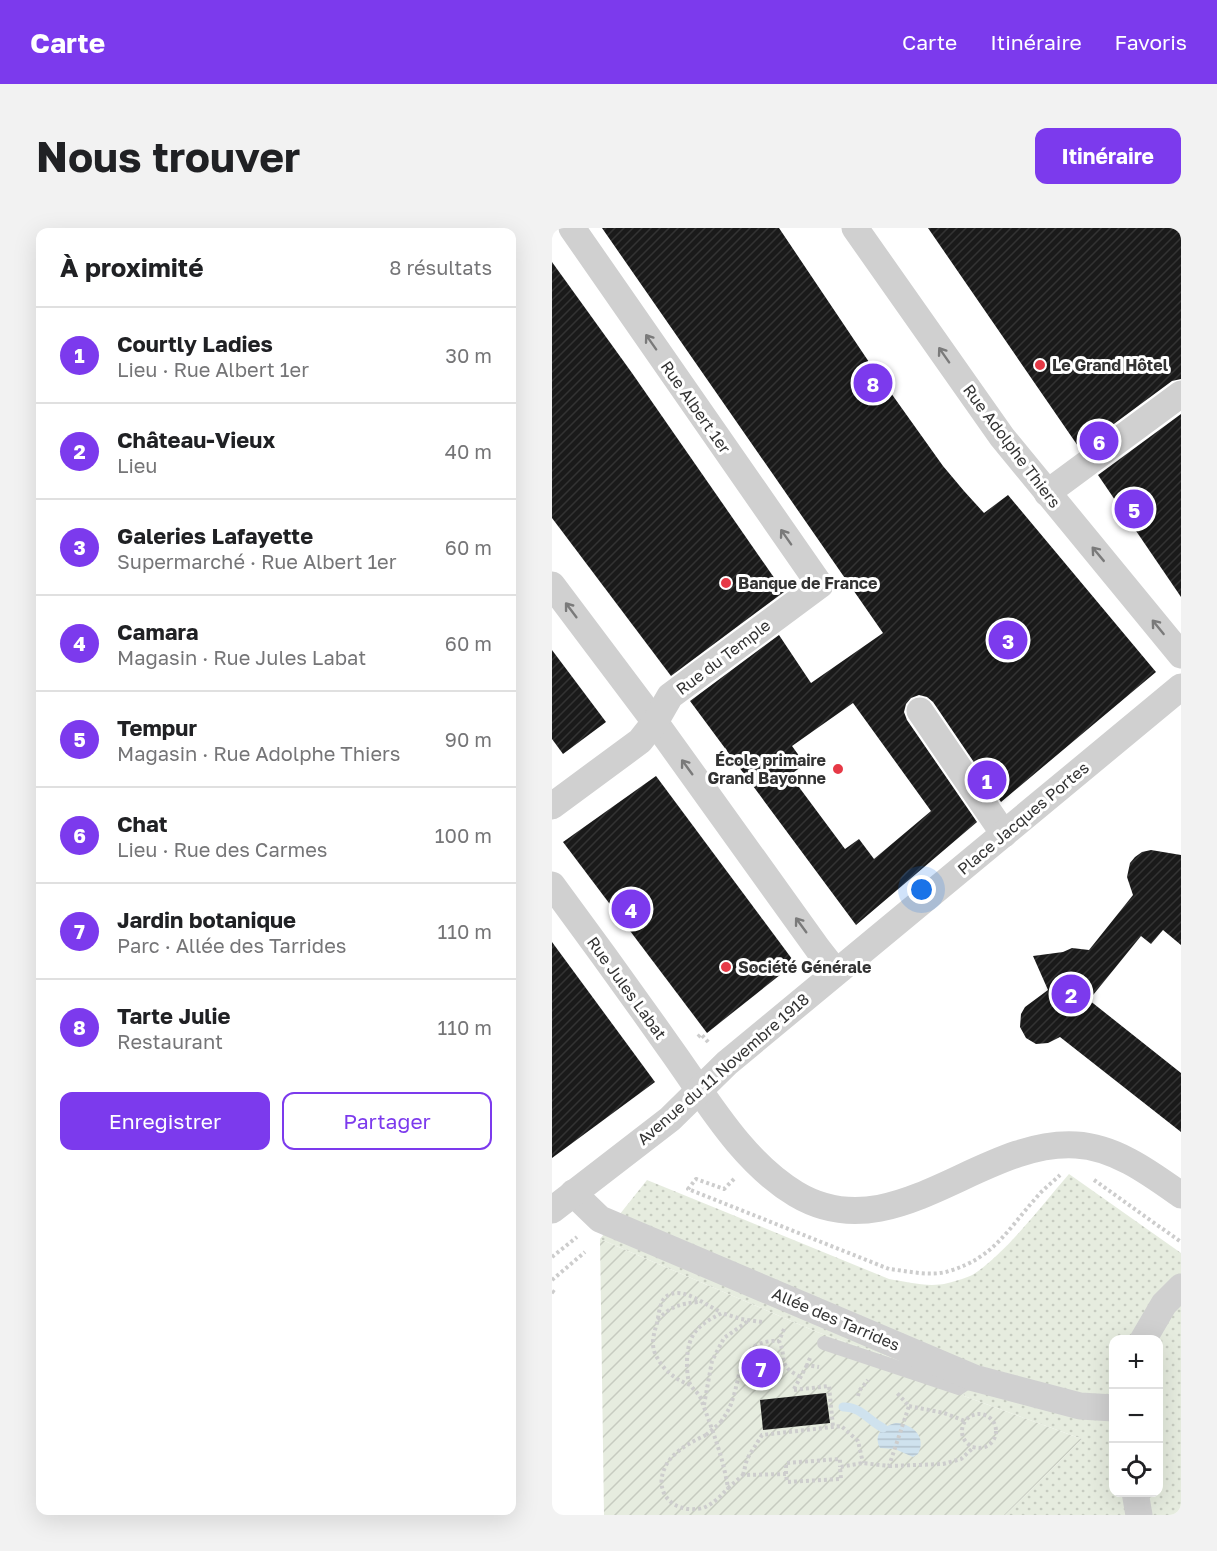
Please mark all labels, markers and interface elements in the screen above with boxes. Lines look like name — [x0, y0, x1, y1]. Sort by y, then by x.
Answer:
text: Carte — [30, 26, 105, 59]
text: Carte — [902, 29, 957, 55]
text: Itinéraire — [990, 29, 1082, 55]
text: Favoris — [1115, 29, 1187, 55]
button: Itinéraire — [1035, 128, 1181, 184]
text: Nous trouver — [36, 131, 300, 181]
text: À proximité — [60, 252, 204, 283]
text: 8 résultats — [389, 255, 492, 279]
text: Courtly Ladies — [117, 330, 273, 357]
one-way arrow — [645, 335, 657, 351]
text: 1 — [74, 343, 85, 367]
text: 30 m — [445, 343, 492, 367]
one-way arrow — [938, 347, 950, 363]
place label: Le Grand Hôtel — [1052, 355, 1169, 375]
text: Lieu · Rue Albert 1er — [117, 357, 309, 381]
street label: Rue Albert 1er — [657, 357, 735, 457]
marker: Le Grand Hôtel — [1033, 358, 1047, 372]
pin: 8 — [854, 360, 892, 406]
street label: Rue Adolphe Thiers — [959, 380, 1065, 512]
pin: 6 — [1080, 418, 1118, 464]
text: Château-Vieux — [117, 426, 275, 453]
text: 2 — [73, 439, 86, 463]
text: 40 m — [445, 439, 492, 463]
text: Lieu — [117, 453, 157, 477]
pin: 5 — [1114, 486, 1154, 532]
text: Galeries Lafayette — [117, 522, 313, 549]
one-way arrow — [780, 529, 792, 546]
text: 3 — [73, 535, 86, 559]
text: 60 m — [445, 535, 492, 559]
one-way arrow — [1091, 547, 1105, 562]
text: Supermarché · Rue Albert 1er — [117, 549, 397, 573]
place label: Banque de France — [738, 573, 877, 593]
marker: Banque de France — [719, 576, 733, 590]
one-way arrow — [565, 603, 577, 619]
street label: Rue du Temple — [672, 615, 774, 699]
text: Camara — [117, 618, 198, 645]
pin: 3 — [988, 618, 1028, 662]
one-way arrow — [1151, 620, 1165, 635]
text: 4 — [73, 631, 86, 655]
text: 60 m — [445, 631, 492, 655]
text: Magasin · Rue Jules Labat — [117, 645, 366, 669]
text: Tempur — [117, 714, 197, 741]
text: 5 — [73, 727, 86, 751]
text: 90 m — [445, 727, 492, 751]
text: Magasin · Rue Adolphe Thiers — [117, 741, 400, 765]
place label: École primaire Grand Bayonne — [707, 750, 826, 788]
street label: Place Jacques Portes — [953, 757, 1093, 879]
pin: 1 — [968, 758, 1006, 802]
one-way arrow — [681, 759, 693, 775]
marker: École primaire Grand Bayonne — [831, 762, 845, 776]
text: Chat — [117, 810, 168, 837]
text: 6 — [73, 823, 86, 847]
text: 100 m — [435, 823, 492, 847]
text: Lieu · Rue des Carmes — [117, 837, 327, 861]
your location — [907, 875, 936, 904]
pin: 4 — [612, 886, 650, 932]
text: Jardin botanique — [117, 906, 296, 933]
one-way arrow — [795, 918, 807, 934]
text: 7 — [74, 919, 85, 943]
text: 110 m — [438, 919, 492, 943]
text: Parc · Allée des Tarrides — [117, 933, 346, 957]
street label: Rue Jules Labat — [583, 933, 671, 1043]
place label: Société Générale — [738, 957, 871, 977]
marker: Société Générale — [719, 960, 733, 974]
pin: 2 — [1052, 972, 1090, 1017]
street label: Avenue du 11 Novembre 1918 — [633, 989, 813, 1149]
text: Tarte Julie — [117, 1002, 231, 1029]
text: 8 — [73, 1015, 86, 1039]
text: 110 m — [438, 1015, 492, 1039]
text: Restaurant — [117, 1029, 223, 1053]
button: Enregistrer — [60, 1092, 270, 1150]
button: Partager — [282, 1092, 492, 1150]
street label: Allée des Tarrides — [769, 1283, 903, 1355]
map controls — [1109, 1335, 1163, 1497]
button: + — [1109, 1335, 1163, 1389]
pin: 7 — [742, 1346, 780, 1390]
button: − — [1109, 1389, 1163, 1443]
button: locate — [1109, 1443, 1163, 1497]

